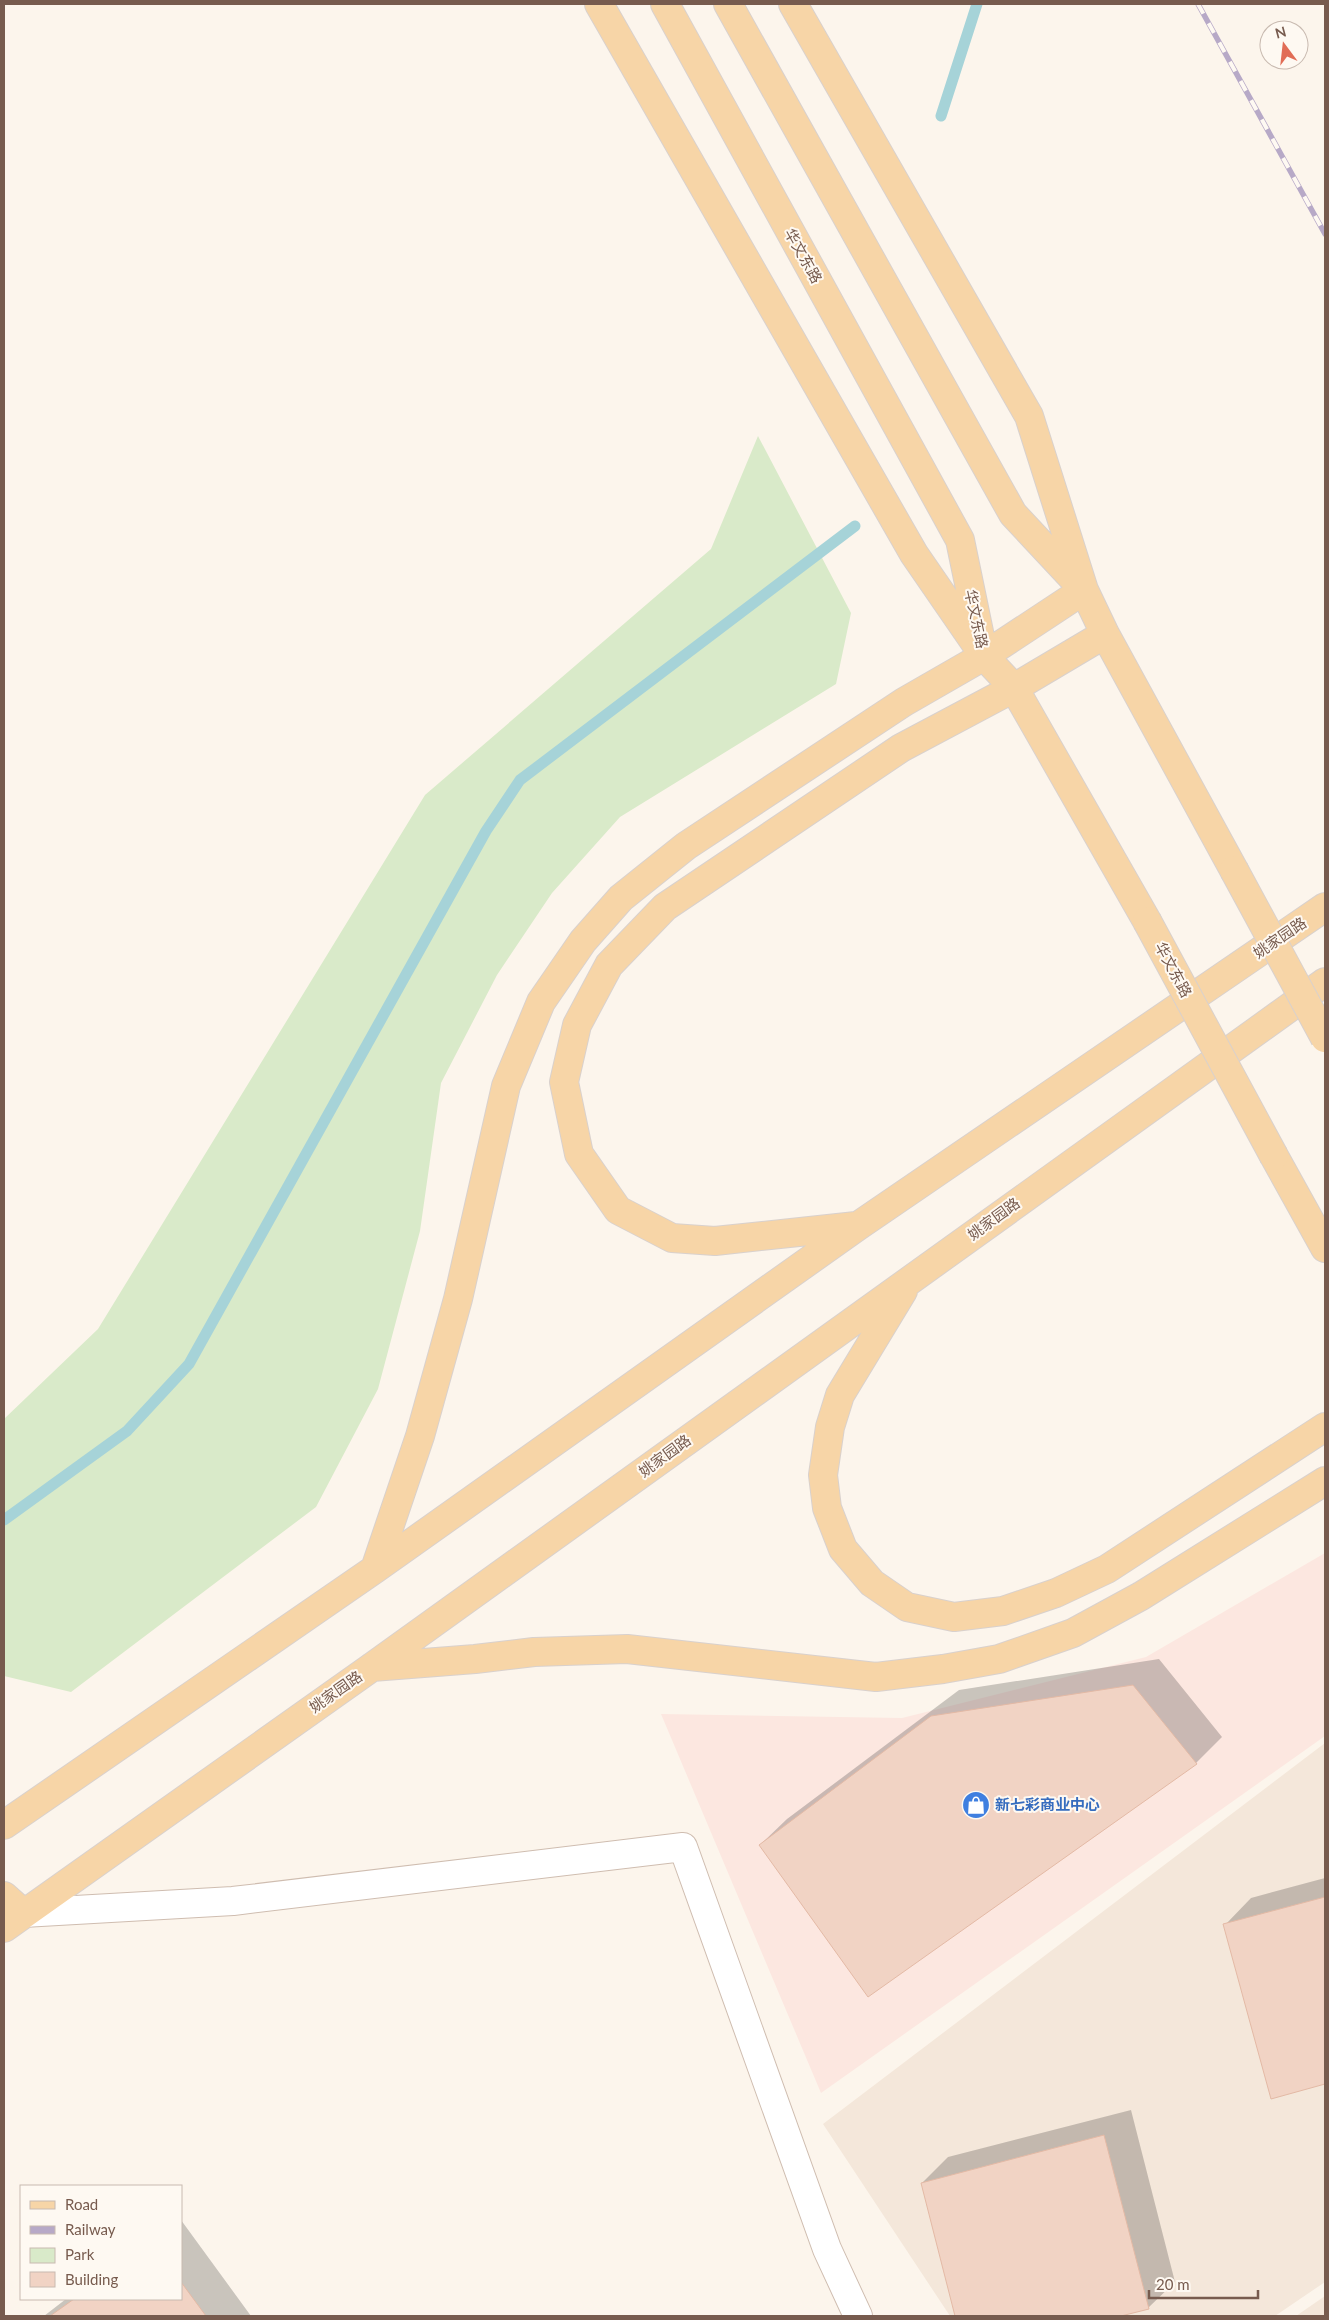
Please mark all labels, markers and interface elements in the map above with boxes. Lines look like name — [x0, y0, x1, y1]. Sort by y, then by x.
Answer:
north arrow — [1259, 20, 1309, 70]
text: N — [1273, 22, 1288, 42]
street label: 华文东路 — [781, 225, 826, 286]
street label: 华文东路 — [962, 588, 992, 650]
street label: 姚家园路 — [1250, 913, 1309, 961]
street label: 华文东路 — [1152, 939, 1196, 1000]
street label: 姚家园路 — [964, 1193, 1023, 1243]
street label: 姚家园路 — [635, 1430, 694, 1480]
street label: 姚家园路 — [306, 1667, 365, 1716]
shop icon: 新七彩商业中心 — [961, 1790, 991, 1820]
place label: 新七彩商业中心 — [995, 1795, 1100, 1813]
legend — [20, 2185, 182, 2300]
text: Road — [65, 2195, 98, 2213]
text: Railway — [65, 2220, 116, 2238]
text: Park — [65, 2245, 95, 2263]
scale bar — [1149, 2268, 1258, 2300]
text: Building — [65, 2270, 118, 2288]
text: 20 m — [1156, 2275, 1190, 2293]

